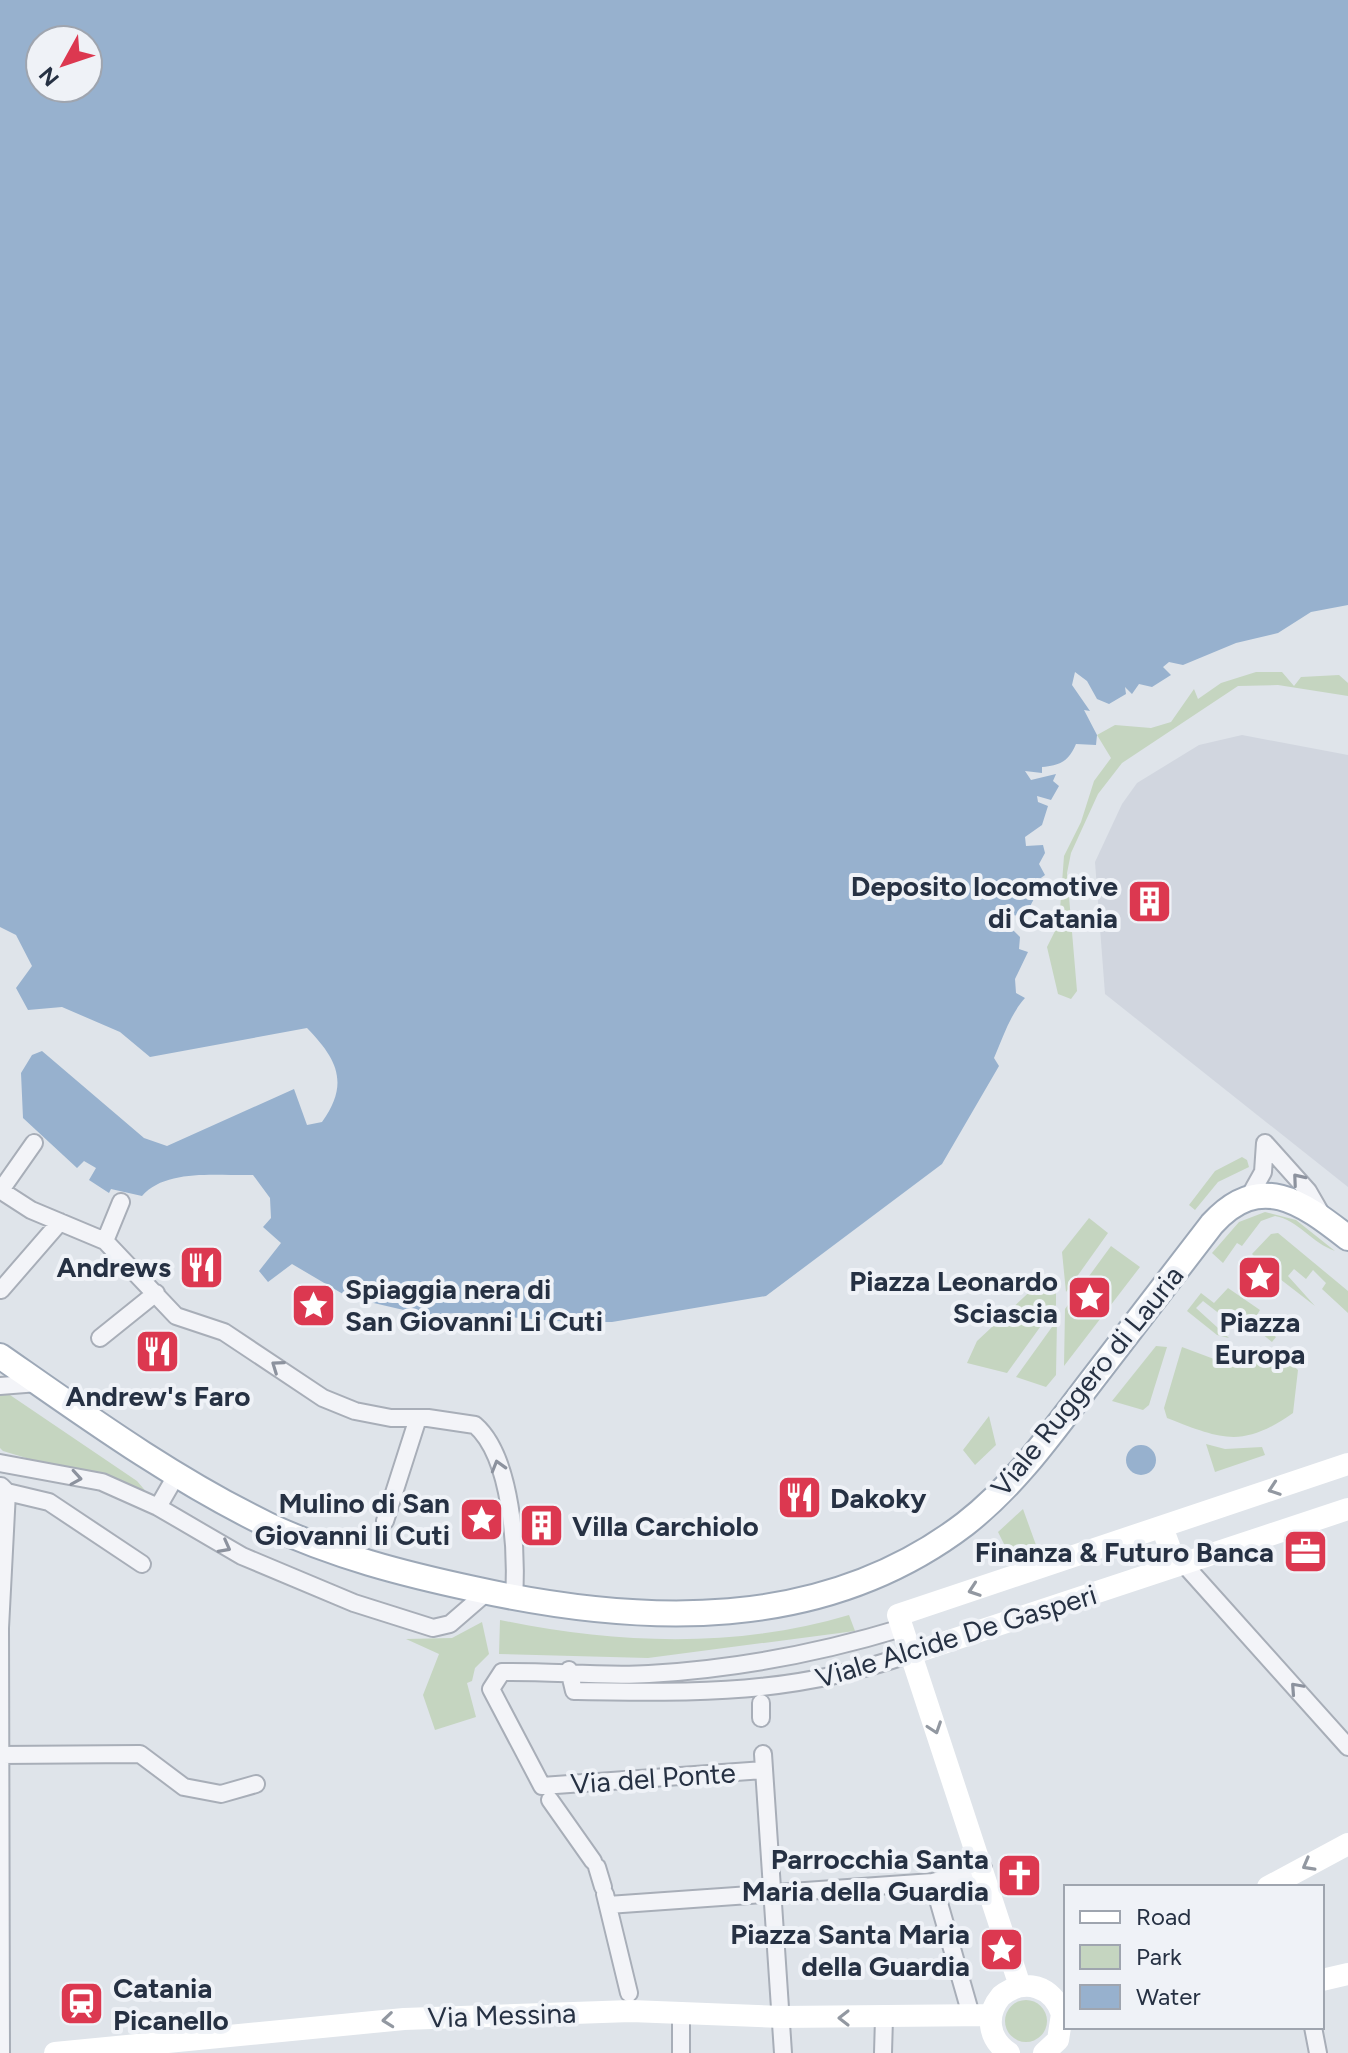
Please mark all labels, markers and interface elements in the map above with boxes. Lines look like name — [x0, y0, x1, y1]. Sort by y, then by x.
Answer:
north arrow — [24, 24, 104, 104]
text: N — [33, 61, 65, 92]
place label: Deposito locomotive di Catania — [851, 869, 1118, 935]
building icon: Deposito locomotive di Catania — [1125, 878, 1173, 926]
one-way arrow — [1293, 1174, 1308, 1188]
restaurant icon: Andrews — [178, 1243, 226, 1291]
place label: Andrews — [57, 1250, 171, 1284]
place icon: Piazza Europa — [1236, 1253, 1284, 1301]
street label: Viale Ruggero di Lauria — [983, 1259, 1191, 1503]
place label: Piazza Leonardo Sciascia — [849, 1264, 1058, 1330]
place label: Spiaggia nera di San Giovanni Li Cuti — [345, 1272, 603, 1338]
place icon: Piazza Leonardo Sciascia — [1065, 1273, 1113, 1321]
place icon: Spiaggia nera di San Giovanni Li Cuti — [290, 1281, 338, 1329]
place label: Piazza Europa — [1214, 1305, 1306, 1371]
restaurant icon: Andrew's Faro — [134, 1328, 182, 1376]
one-way arrow — [271, 1361, 285, 1376]
place label: Andrew's Faro — [65, 1379, 251, 1413]
one-way arrow — [491, 1459, 507, 1473]
one-way arrow — [69, 1469, 83, 1486]
restaurant icon: Dakoky — [775, 1474, 823, 1522]
one-way arrow — [1268, 1480, 1282, 1496]
place label: Dakoky — [830, 1481, 927, 1515]
place label: Mulino di San Giovanni li Cuti — [255, 1486, 450, 1552]
place icon: Mulino di San Giovanni li Cuti — [457, 1495, 505, 1543]
building icon: Villa Carchiolo — [517, 1502, 565, 1550]
place label: Villa Carchiolo — [572, 1509, 759, 1543]
office icon: Finanza & Futuro Banca — [1281, 1528, 1329, 1576]
place label: Finanza & Futuro Banca — [975, 1535, 1274, 1569]
one-way arrow — [217, 1537, 231, 1552]
street label: Viale Alcide De Gasperi — [812, 1577, 1100, 1695]
one-way arrow — [968, 1580, 982, 1596]
one-way arrow — [1291, 1683, 1306, 1698]
one-way arrow — [926, 1720, 942, 1734]
street label: Via del Ponte — [569, 1755, 737, 1801]
place label: Parrocchia Santa Maria della Guardia — [742, 1842, 989, 1908]
church icon: Parrocchia Santa Maria della Guardia — [996, 1851, 1044, 1899]
one-way arrow — [1302, 1856, 1316, 1871]
legend — [1064, 1885, 1324, 2029]
text: Road — [1136, 1902, 1191, 1931]
place label: Piazza Santa Maria della Guardia — [730, 1917, 970, 1983]
place icon: Piazza Santa Maria della Guardia — [977, 1926, 1025, 1974]
text: Park — [1136, 1942, 1182, 1971]
place label: Catania Picanello — [113, 1971, 229, 2037]
station icon: Catania Picanello — [58, 1980, 106, 2028]
text: Water — [1136, 1982, 1201, 2011]
street label: Via Messina — [427, 1995, 577, 2035]
one-way arrow — [837, 2009, 850, 2027]
one-way arrow — [381, 2012, 394, 2029]

